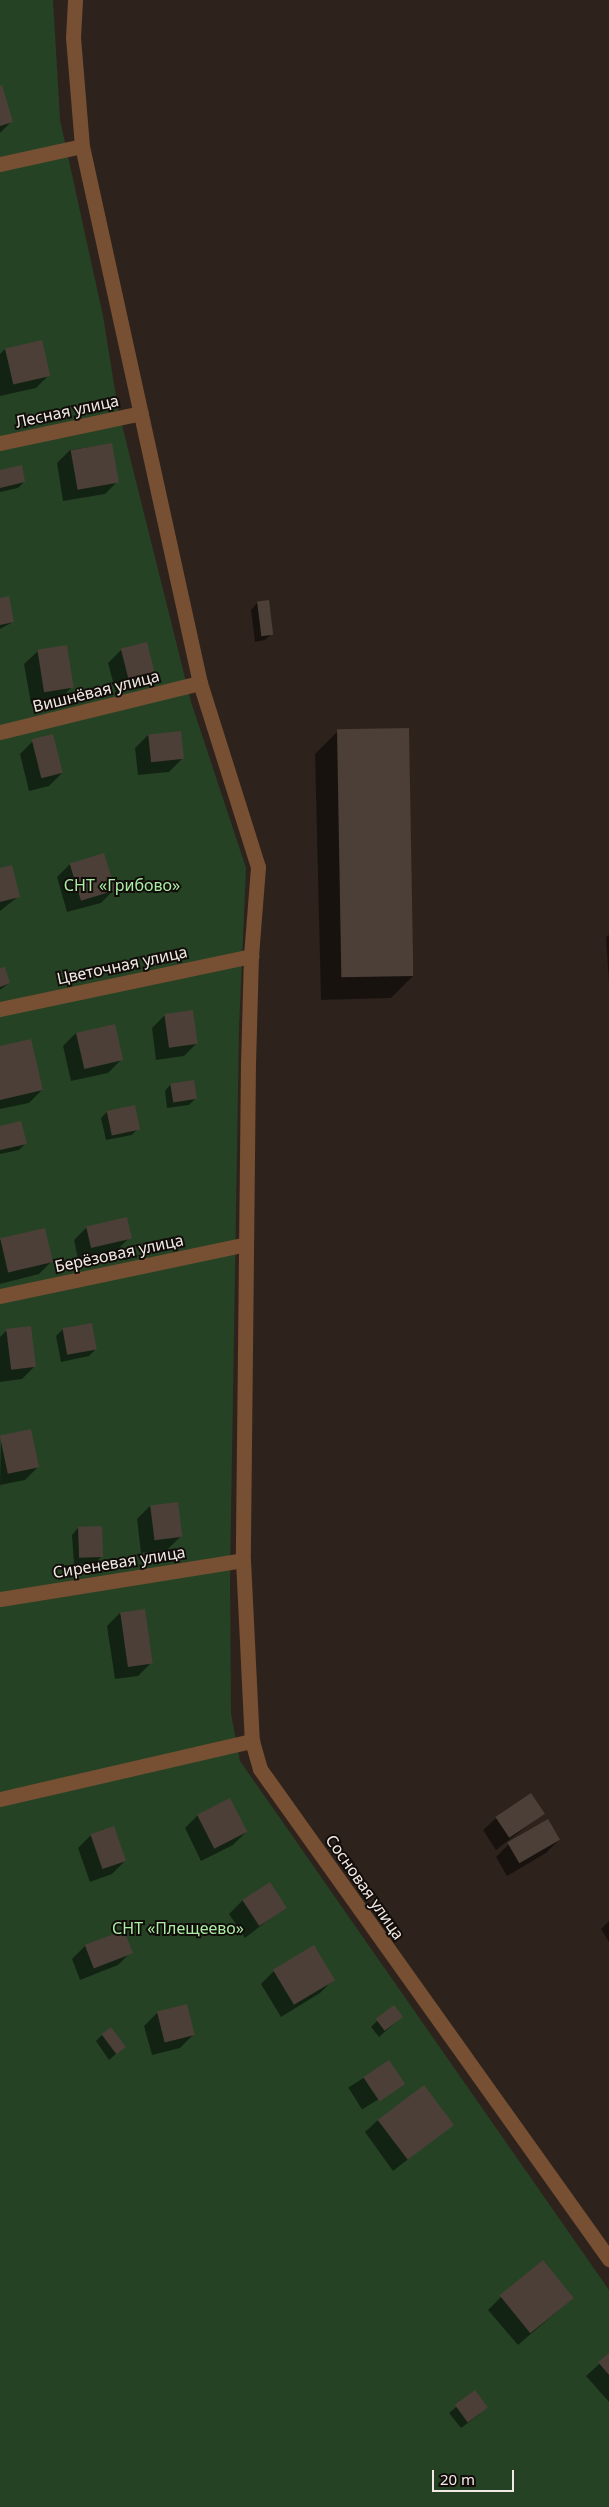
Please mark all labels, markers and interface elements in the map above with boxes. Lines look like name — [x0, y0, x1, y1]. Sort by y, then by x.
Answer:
street label: Лесная улица — [13, 391, 121, 431]
street label: Вишнёвая улица — [31, 666, 161, 716]
park label: СНТ «Грибово» — [64, 875, 180, 895]
street label: Цветочная улица — [55, 942, 189, 988]
street label: Берёзовая улица — [53, 1230, 185, 1276]
street label: Сиреневая улица — [51, 1542, 187, 1582]
street label: Сосновая улица — [322, 1831, 408, 1943]
park label: СНТ «Плещеево» — [112, 1918, 244, 1938]
scale bar — [434, 2460, 516, 2492]
text: 20 m — [440, 2469, 475, 2489]

